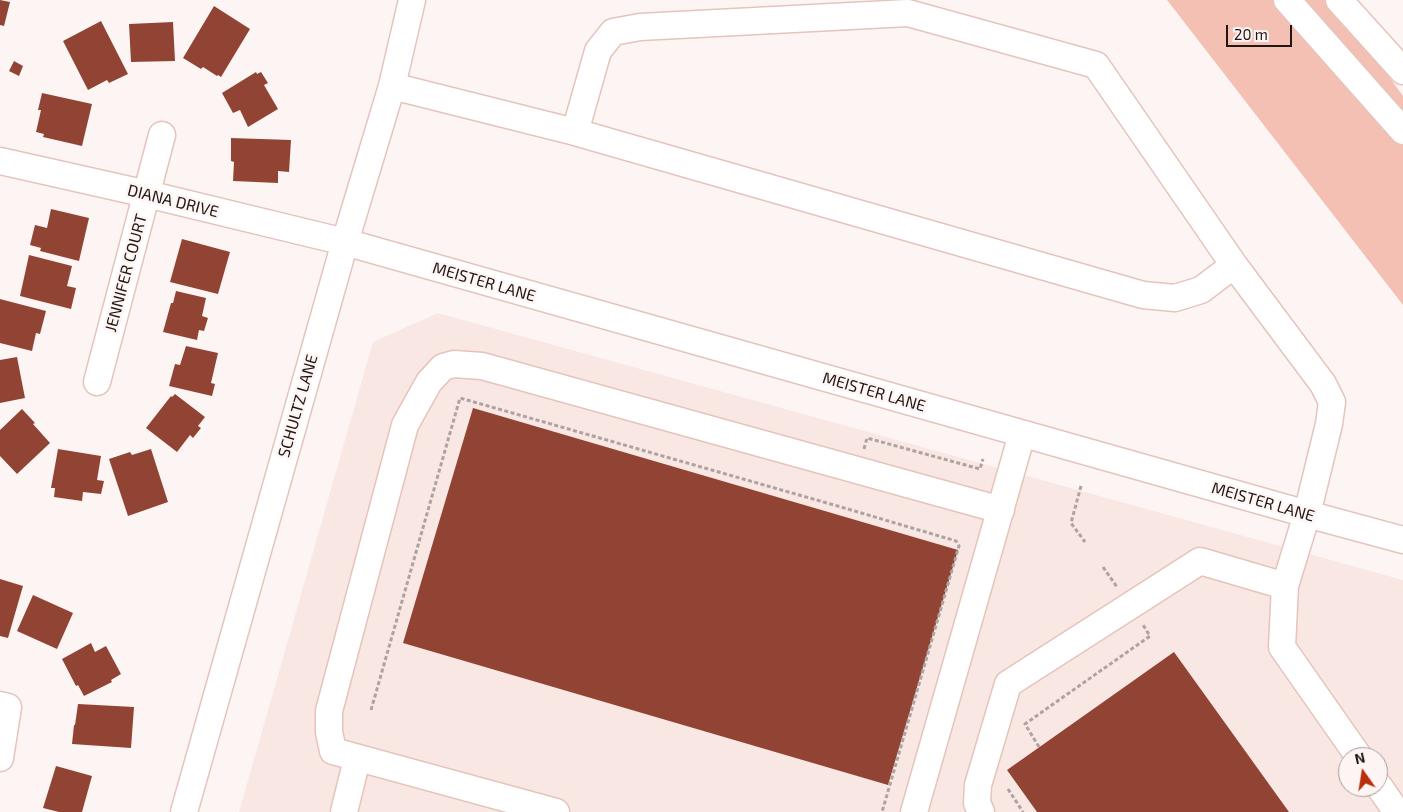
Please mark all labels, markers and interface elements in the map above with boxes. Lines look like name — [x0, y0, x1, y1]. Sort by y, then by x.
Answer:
scale bar — [1228, 15, 1294, 47]
text: 20 m — [1234, 25, 1268, 43]
street label: DIANA DRIVE — [126, 180, 220, 222]
street label: JENNIFER COURT — [101, 212, 151, 334]
street label: MEISTER LANE — [430, 258, 538, 306]
street label: SCHULTZ LANE — [274, 352, 322, 460]
street label: MEISTER LANE — [820, 368, 928, 416]
street label: MEISTER LANE — [1209, 478, 1317, 526]
north arrow — [1338, 747, 1388, 797]
text: N — [1353, 748, 1367, 767]

